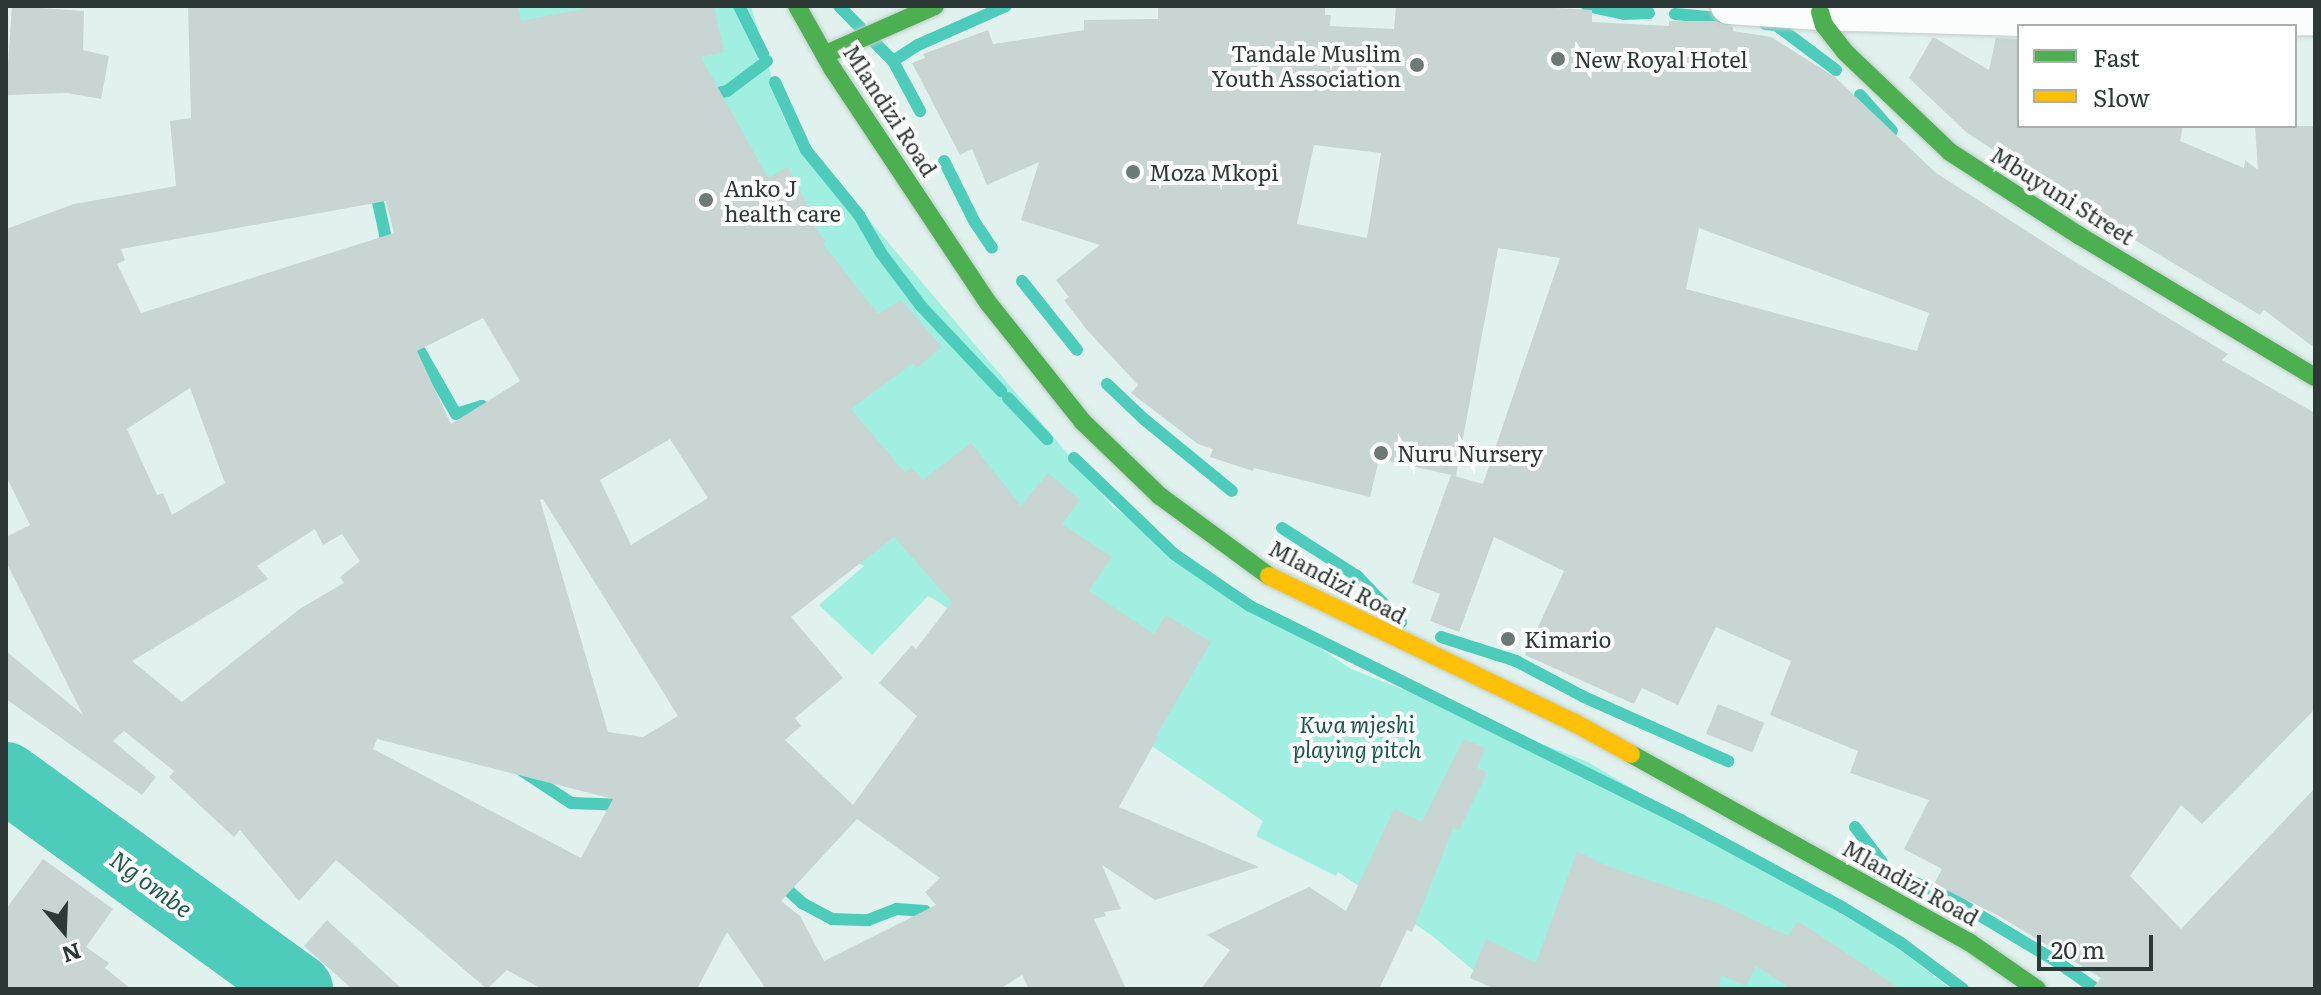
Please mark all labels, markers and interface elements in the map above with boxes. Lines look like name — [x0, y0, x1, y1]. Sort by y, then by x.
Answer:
legend — [2017, 24, 2297, 128]
street label: Mlandizi Road — [839, 39, 943, 181]
place label: Tandale Muslim Youth Association — [1211, 39, 1401, 90]
text: Fast — [2093, 39, 2140, 74]
place label: New Royal Hotel — [1574, 46, 1748, 72]
marker: New Royal Hotel — [1549, 50, 1567, 68]
marker: Tandale Muslim Youth Association — [1408, 56, 1426, 74]
text: Slow — [2093, 79, 2150, 114]
street label: Mbuyuni Street — [1986, 140, 2140, 250]
place label: Moza Mkopi — [1149, 159, 1279, 185]
marker: Moza Mkopi — [1124, 163, 1142, 181]
place label: Anko J health care — [724, 174, 841, 226]
marker: Anko J health care — [695, 189, 717, 211]
place label: Nuru Nursery — [1397, 440, 1543, 466]
marker: Nuru Nursery — [1372, 444, 1390, 462]
street label: Mlandizi Road — [1265, 534, 1411, 628]
place label: Kimario — [1524, 626, 1612, 652]
marker: Kimario — [1499, 630, 1517, 648]
park label: Kwa mjeshi playing pitch — [1293, 710, 1421, 762]
street label: Mlandizi Road — [1838, 834, 1984, 930]
water label: Ng'ombe — [105, 844, 199, 922]
north arrow — [24, 891, 104, 971]
scale bar — [2041, 919, 2157, 969]
text: 20 m — [2051, 931, 2105, 966]
text: N — [58, 936, 86, 973]

